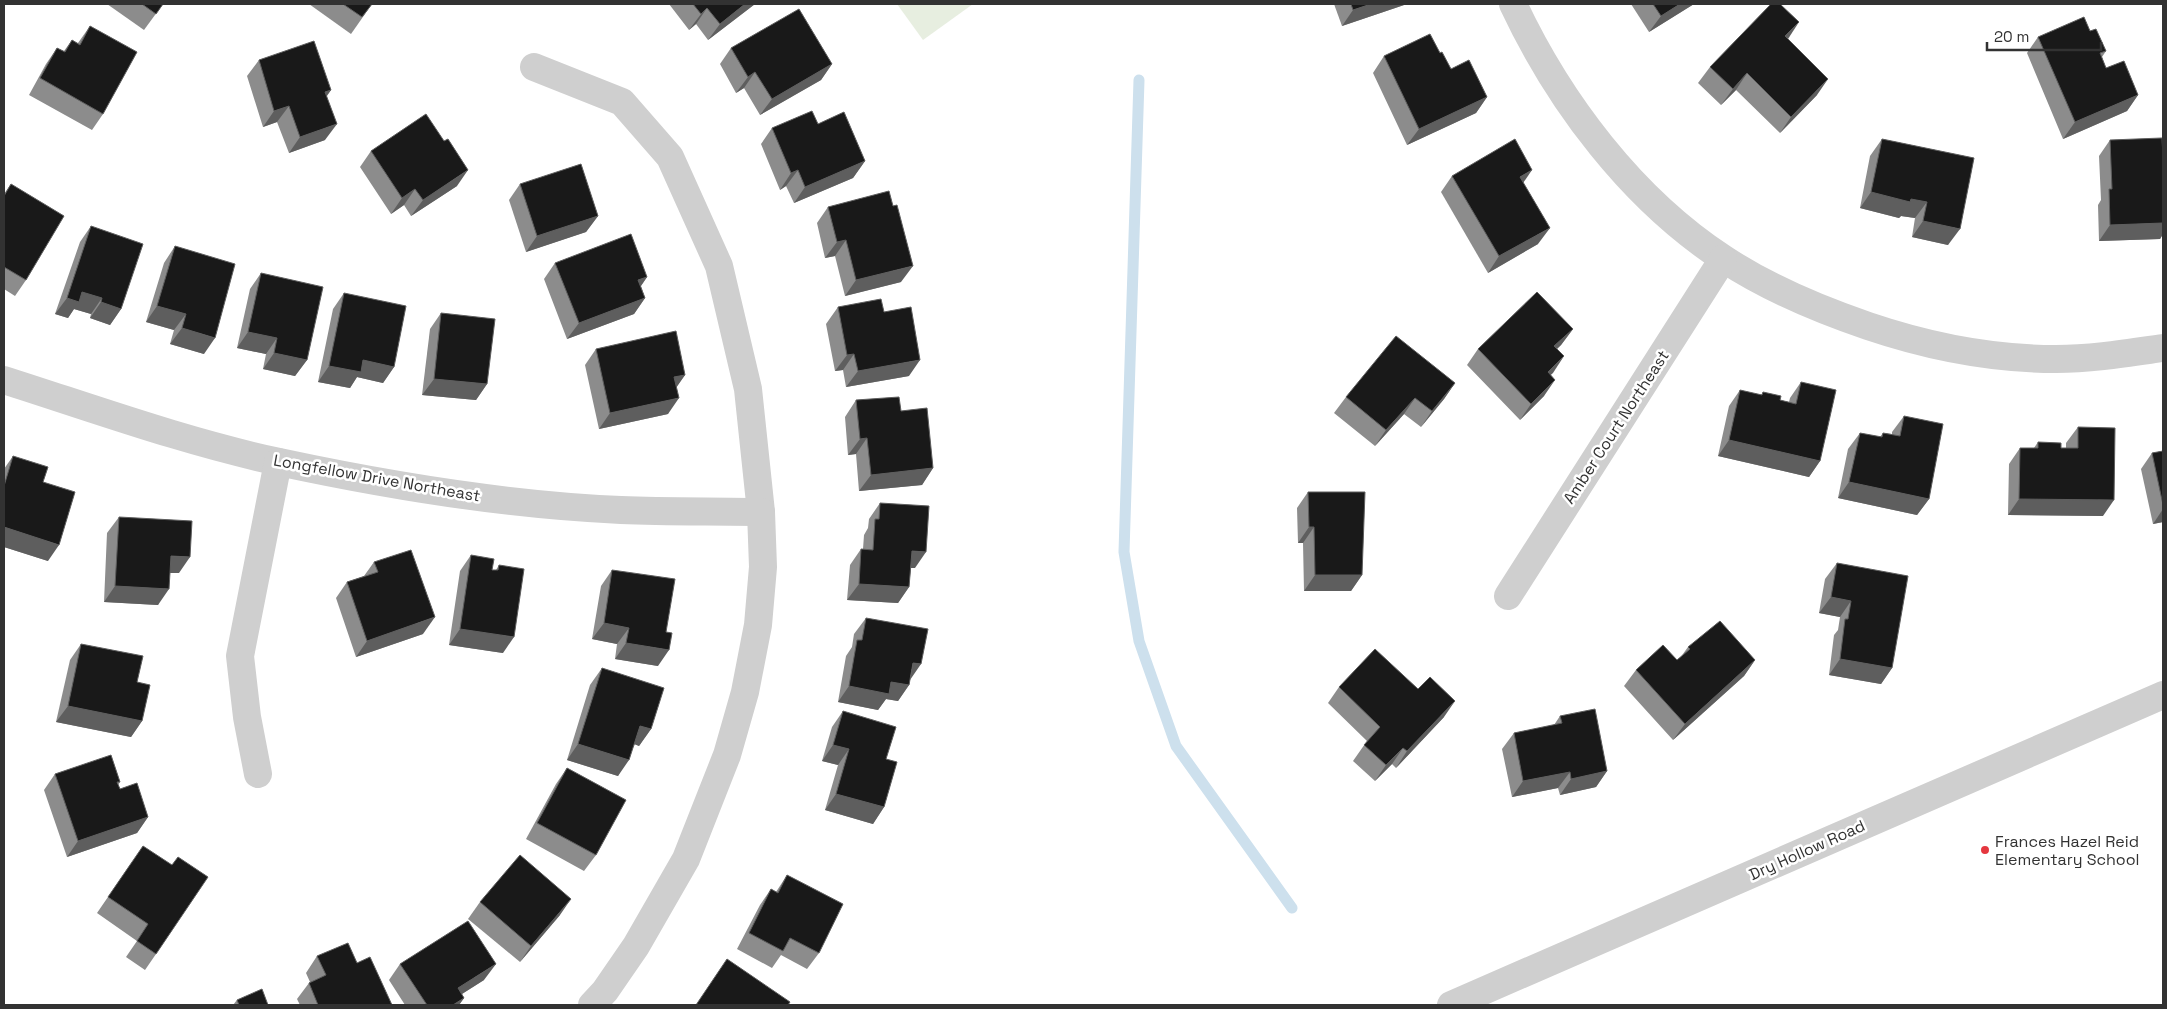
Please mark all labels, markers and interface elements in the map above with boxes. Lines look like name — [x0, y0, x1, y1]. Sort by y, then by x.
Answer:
scale bar — [1987, 20, 2101, 52]
text: 20 m — [1994, 27, 2029, 46]
street label: Amber Court Northeast — [1558, 346, 1674, 508]
street label: Longfellow Drive Northeast — [272, 449, 482, 507]
street label: Dry Hollow Road — [1746, 815, 1868, 885]
place label: Frances Hazel Reid Elementary School — [1995, 831, 2140, 870]
marker: Frances Hazel Reid Elementary School — [1979, 844, 1991, 856]

